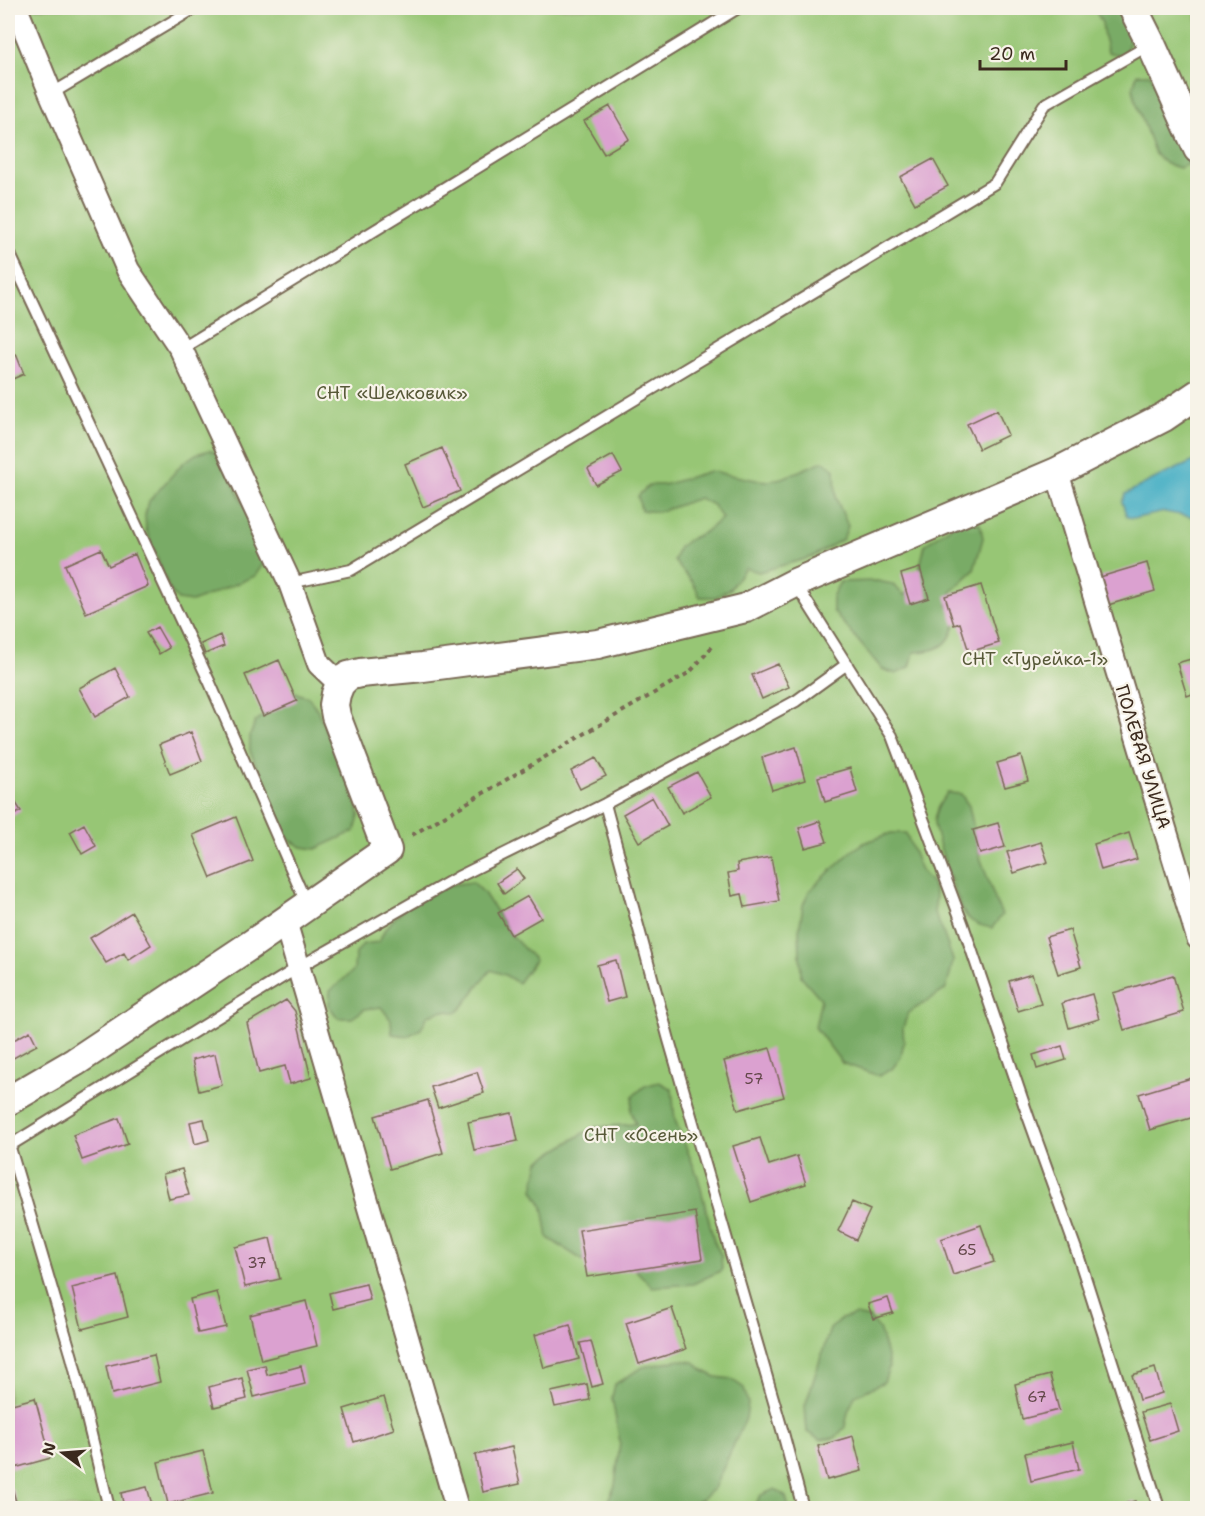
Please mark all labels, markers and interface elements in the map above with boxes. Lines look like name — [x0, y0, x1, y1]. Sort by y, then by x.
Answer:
scale bar — [980, 33, 1066, 71]
text: 20 m — [989, 42, 1035, 66]
park label: СНТ «Шелковик» — [316, 381, 468, 405]
park label: СНТ «Турейка-1» — [962, 647, 1108, 671]
street label: ПОЛЕВАЯ УЛИЦА — [1110, 682, 1176, 832]
house number: 57 — [745, 1069, 763, 1089]
park label: СНТ «Осень» — [584, 1123, 698, 1147]
house number: 65 — [957, 1240, 977, 1260]
house number: 37 — [247, 1253, 267, 1273]
house number: 67 — [1027, 1387, 1047, 1407]
north arrow — [33, 1423, 93, 1483]
text: N — [37, 1440, 61, 1458]

